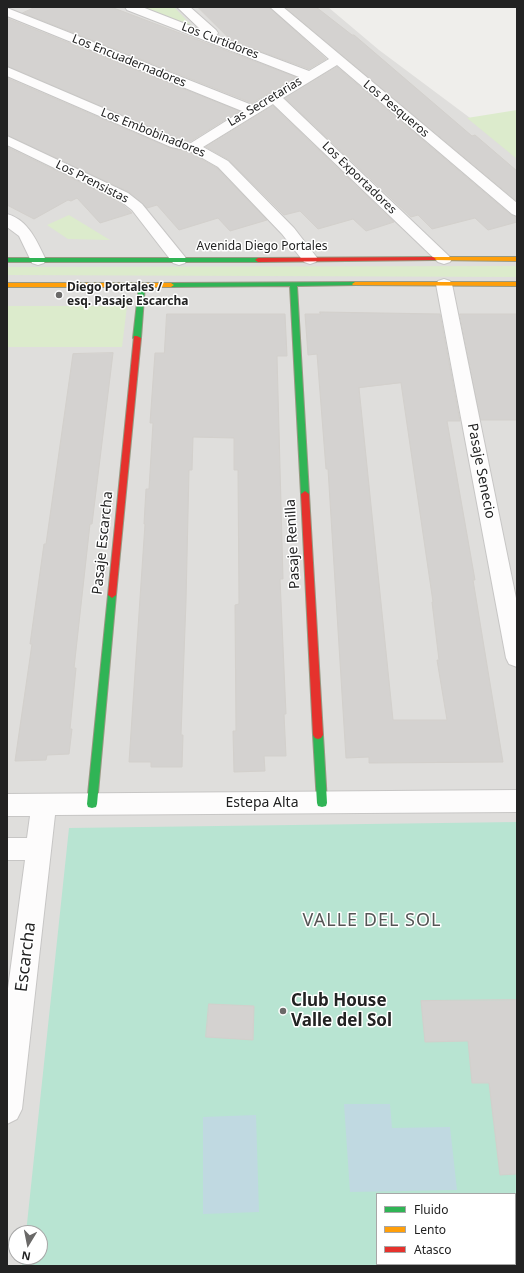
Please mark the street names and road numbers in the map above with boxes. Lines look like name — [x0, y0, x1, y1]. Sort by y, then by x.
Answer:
street label: Los Curtidores — [179, 20, 261, 62]
street label: Los Encuadernadores — [70, 32, 188, 90]
street label: Las Secretarias — [225, 74, 305, 130]
street label: Los Pesqueros — [360, 77, 432, 141]
street label: Los Embobinadores — [99, 105, 207, 161]
street label: Los Exportadores — [319, 139, 399, 217]
street label: Los Prensistas — [53, 157, 131, 207]
street label: Avenida Diego Portales — [197, 240, 327, 254]
street label: Pasaje Senecio — [464, 422, 498, 520]
street label: Pasaje Escarcha — [89, 490, 117, 596]
street label: Pasaje Renilla — [282, 499, 304, 589]
street label: Estepa Alta — [225, 795, 299, 811]
street label: Escarcha — [12, 921, 40, 993]

